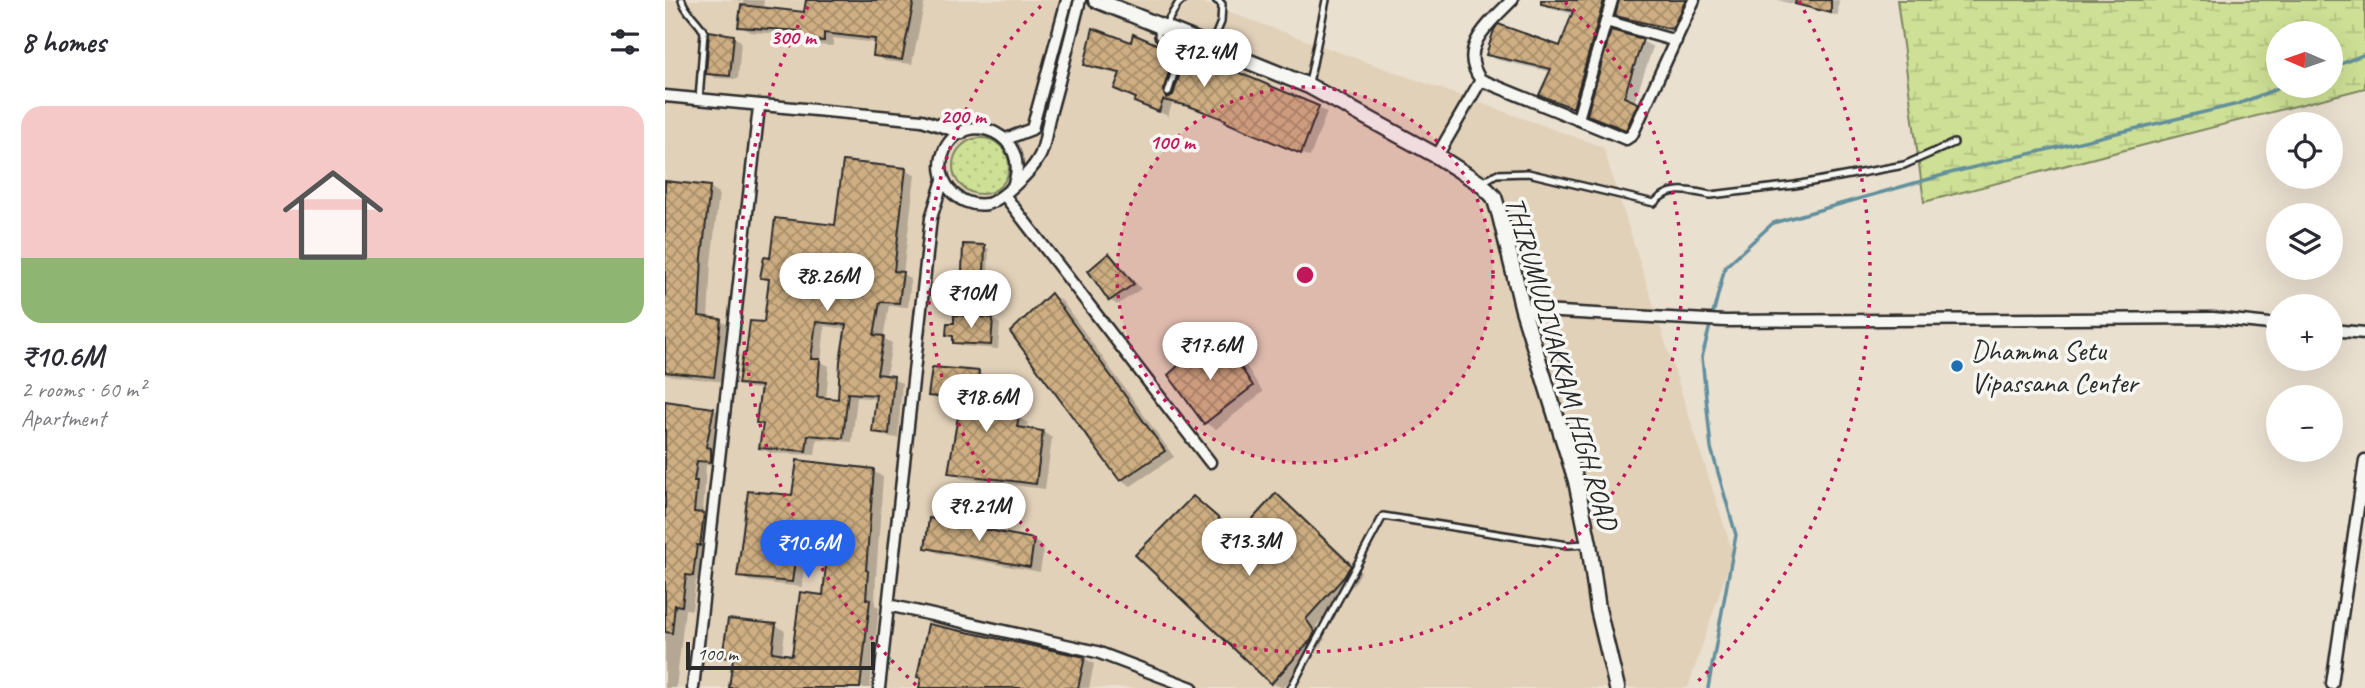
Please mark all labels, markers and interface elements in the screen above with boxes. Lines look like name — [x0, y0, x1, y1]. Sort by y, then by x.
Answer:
north arrow — [2266, 21, 2343, 98]
map controls — [2266, 21, 2343, 462]
text: 8 homes — [21, 23, 106, 61]
icon: filters — [606, 23, 644, 61]
text: 300 m — [770, 24, 818, 50]
pin: ₹12.4M — [1147, 29, 1261, 89]
text: ₹12.4M — [1173, 37, 1235, 66]
text: 200 m — [940, 103, 988, 129]
button: locate — [2266, 112, 2343, 189]
text: 100 m — [1149, 129, 1197, 155]
icon: home — [270, 152, 396, 278]
street label: THIRUMUDIVAKKAM HIGH ROAD — [1498, 193, 1627, 535]
button: layers — [2266, 203, 2343, 280]
pin: ₹8.26M — [770, 254, 884, 313]
text: ₹8.26M — [795, 261, 859, 290]
centre of rings — [1293, 263, 1317, 287]
pin: ₹10M — [930, 270, 1012, 330]
text: ₹10M — [947, 278, 995, 307]
button: + — [2266, 294, 2343, 371]
pin: ₹17.6M — [1153, 322, 1267, 382]
text: ₹17.6M — [1178, 330, 1242, 359]
place label: Dhamma Setu Vipassana Center — [1971, 333, 2140, 400]
text: ₹10.6M — [21, 337, 103, 375]
marker: Dhamma Setu Vipassana Center — [1949, 358, 1965, 374]
pin: ₹18.6M — [929, 374, 1043, 434]
text: 2 rooms · 60 m² — [21, 375, 145, 404]
text: ₹18.6M — [954, 382, 1018, 411]
button: − — [2266, 385, 2343, 462]
text: Apartment — [21, 404, 106, 433]
pin: ₹9.21M — [922, 484, 1036, 543]
text: ₹9.21M — [948, 491, 1010, 520]
pin: ₹13.3M — [1192, 518, 1306, 578]
pin: ₹10.6M — [751, 520, 865, 580]
text: ₹13.3M — [1218, 526, 1280, 555]
text: ₹10.6M — [776, 528, 840, 557]
scale bar — [686, 639, 875, 671]
text: 100 m — [697, 642, 738, 666]

